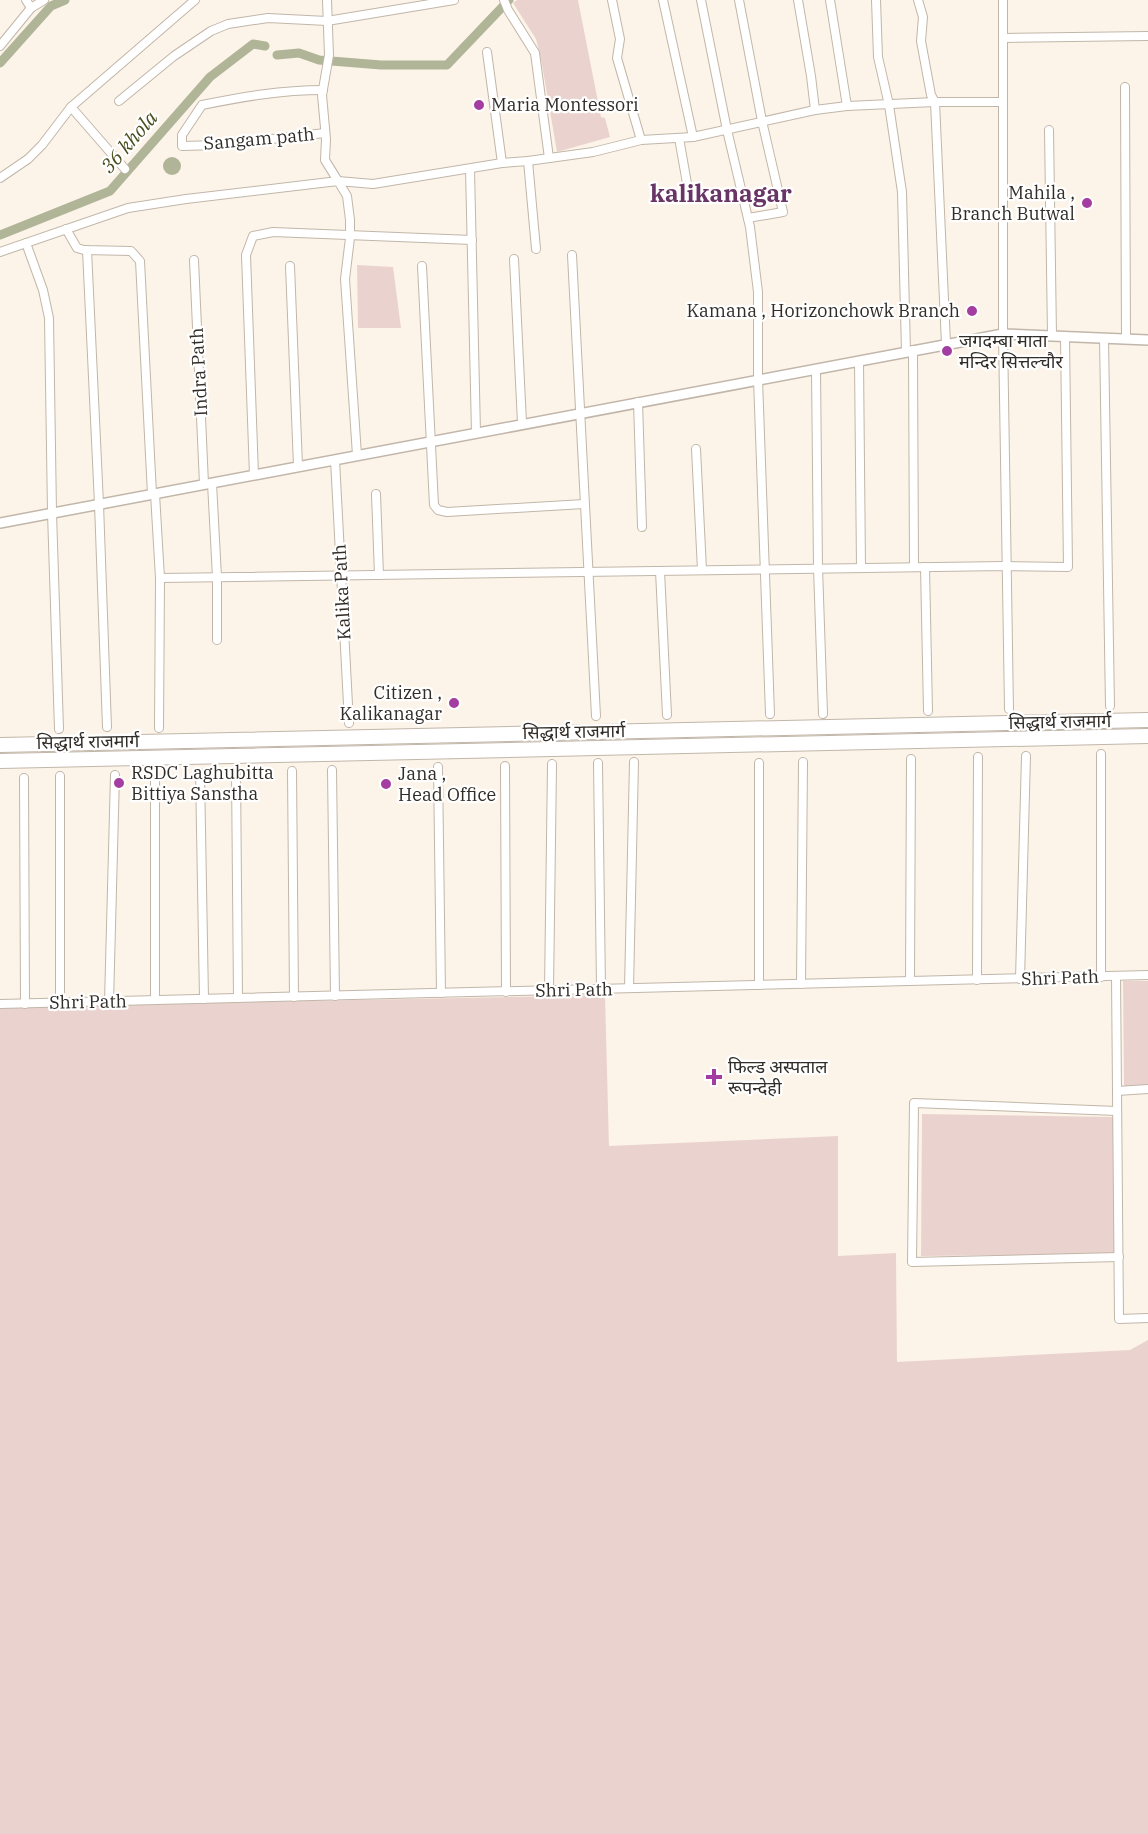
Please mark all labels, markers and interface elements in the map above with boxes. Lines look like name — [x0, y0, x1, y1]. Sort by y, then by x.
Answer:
place label: Maria Montessori — [491, 93, 639, 116]
marker: Maria Montessori — [472, 98, 486, 112]
water label: 36 khola — [94, 105, 163, 179]
street label: Sangam path — [203, 122, 315, 155]
district label: kalikanagar — [650, 177, 792, 209]
place label: Mahila , Branch Butwal — [950, 181, 1075, 225]
marker: Mahila , Branch Butwal — [1080, 196, 1094, 210]
place label: Kamana , Horizonchowk Branch — [687, 299, 960, 322]
marker: Kamana , Horizonchowk Branch — [965, 304, 979, 318]
street label: Indra Path — [185, 327, 212, 417]
place label: जगदम्बा माता मन्दिर सित्तल्चौर — [959, 329, 1063, 373]
marker: जगदम्बा माता मन्दिर सित्तल्चौर — [940, 344, 954, 358]
street label: Kalika Path — [328, 543, 355, 641]
place label: Citizen , Kalikanagar — [340, 681, 442, 725]
marker: Citizen , Kalikanagar — [447, 696, 461, 710]
street label: सिद्धार्थ राजमार्ग — [1009, 709, 1112, 734]
street label: सिद्धार्थ राजमार्ग — [523, 719, 626, 744]
street label: सिद्धार्थ राजमार्ग — [37, 729, 140, 754]
place label: RSDC Laghubitta Bittiya Sanstha — [131, 761, 274, 805]
place label: Jana , Head Office — [398, 762, 496, 806]
marker: RSDC Laghubitta Bittiya Sanstha — [112, 776, 126, 790]
marker: Jana , Head Office — [379, 777, 393, 791]
street label: Shri Path — [1021, 965, 1099, 990]
street label: Shri Path — [535, 977, 613, 1002]
street label: Shri Path — [49, 989, 127, 1014]
place label: फिल्ड अस्पताल रूपन्देही — [728, 1055, 828, 1099]
marker: फिल्ड अस्पताल रूपन्देही — [705, 1068, 723, 1086]

